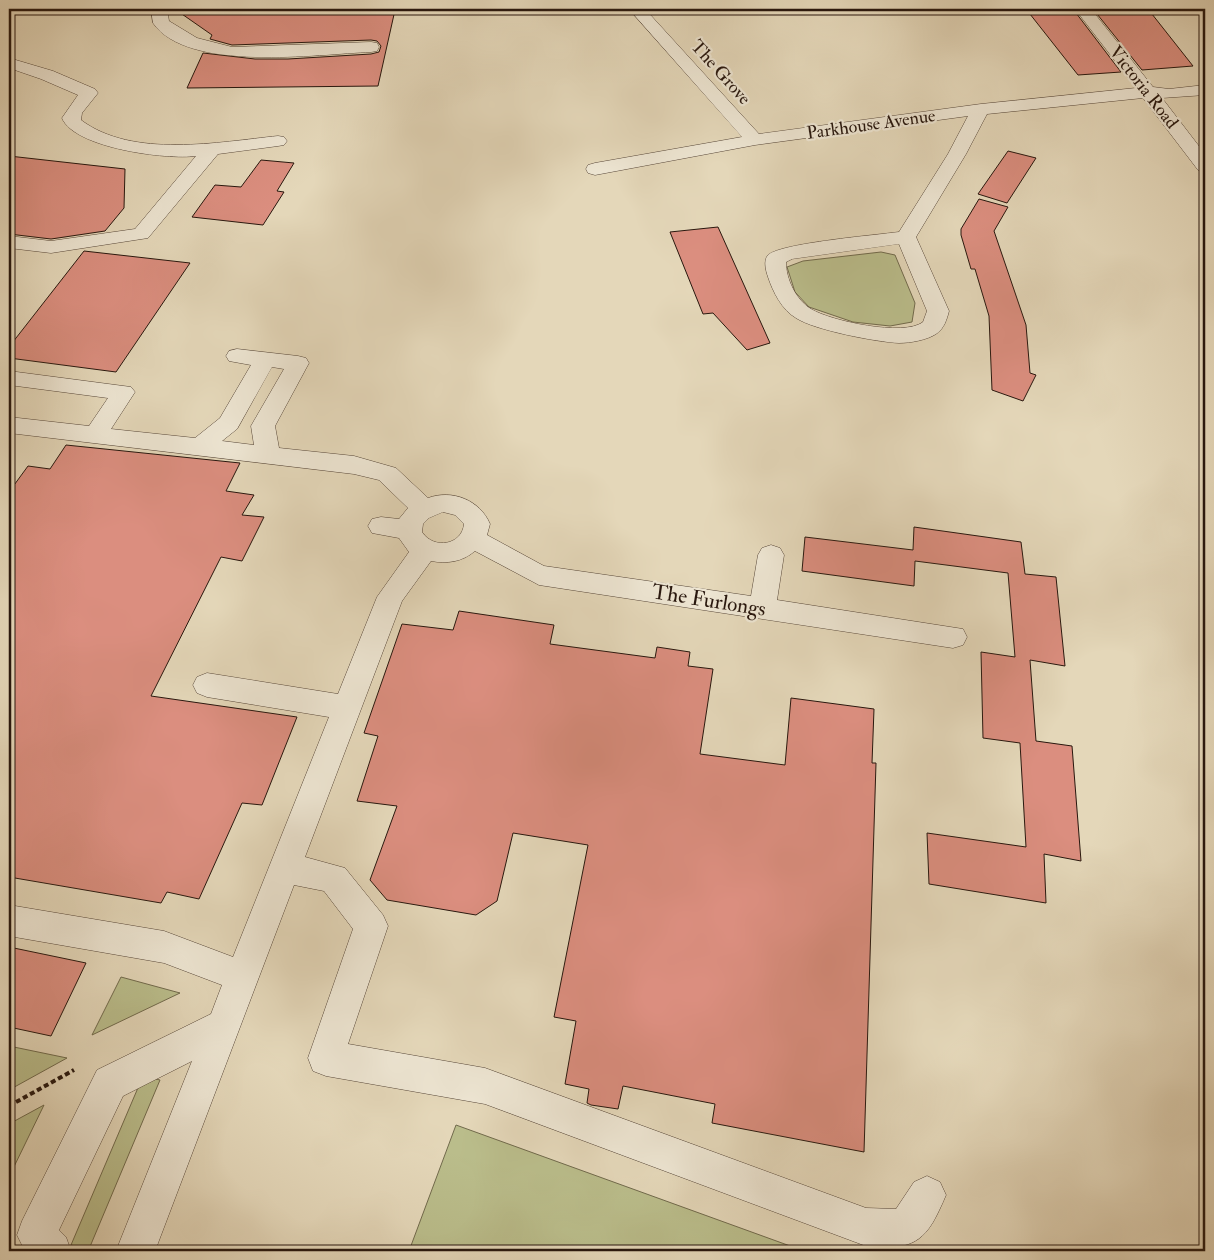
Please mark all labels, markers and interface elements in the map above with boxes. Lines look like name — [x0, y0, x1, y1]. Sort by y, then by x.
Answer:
street label: The Grove — [685, 35, 756, 110]
street label: Victoria Road — [1104, 41, 1183, 134]
street label: Parkhouse Avenue — [805, 104, 937, 145]
street label: The Furlongs — [650, 578, 768, 623]

